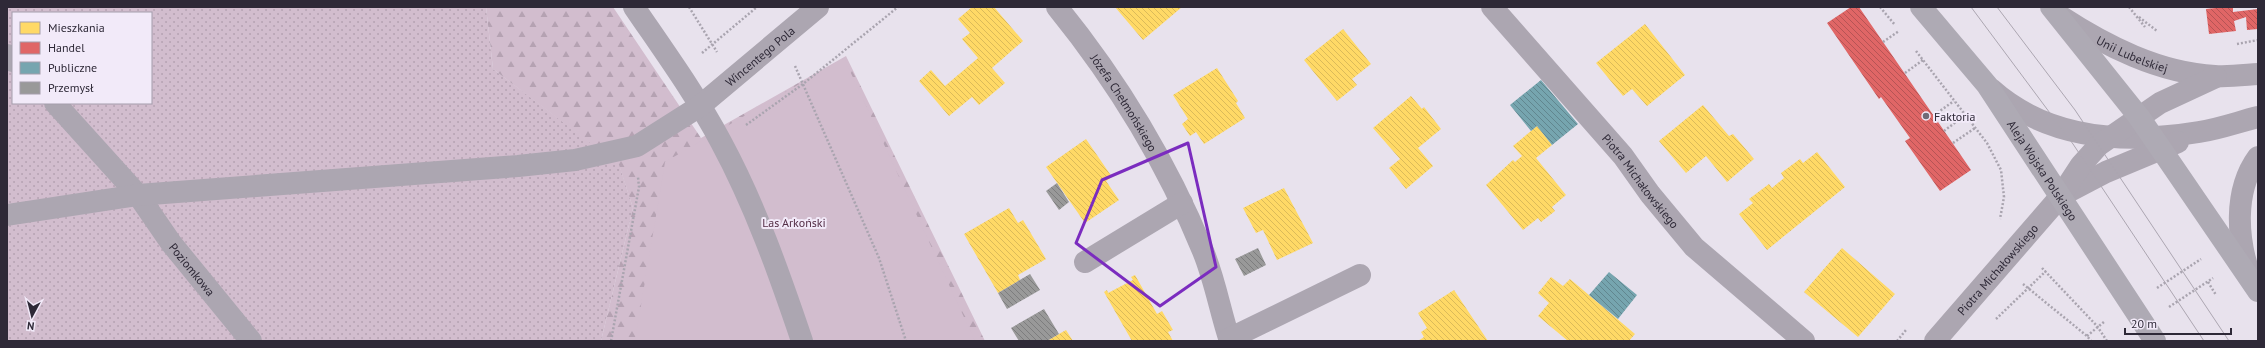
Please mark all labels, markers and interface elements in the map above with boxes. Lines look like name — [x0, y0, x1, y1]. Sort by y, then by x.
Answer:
legend — [12, 12, 152, 104]
text: Mieszkania — [48, 20, 105, 35]
street label: Wincentego Pola — [722, 23, 797, 89]
street label: Unii Lubelskiej — [2094, 32, 2170, 75]
text: Handel — [48, 40, 85, 55]
street label: Józefa Chełmońskiego — [1087, 50, 1161, 154]
text: Publiczne — [48, 60, 97, 75]
text: Przemysł — [48, 80, 94, 95]
place label: Faktoria — [1934, 109, 1976, 124]
marker: Faktoria — [1921, 111, 1931, 121]
street label: Aleja Wojska Polskiego — [2004, 117, 2081, 223]
street label: Piotra Michałowskiego — [1599, 130, 1683, 231]
park label: Las Arkoński — [762, 215, 826, 230]
street label: Piotra Michałowskiego — [1954, 221, 2041, 318]
street label: Poziomkowa — [166, 240, 218, 299]
north arrow — [12, 296, 52, 336]
scale bar — [2125, 310, 2231, 336]
text: 20 m — [2131, 316, 2157, 331]
text: N — [26, 319, 35, 333]

